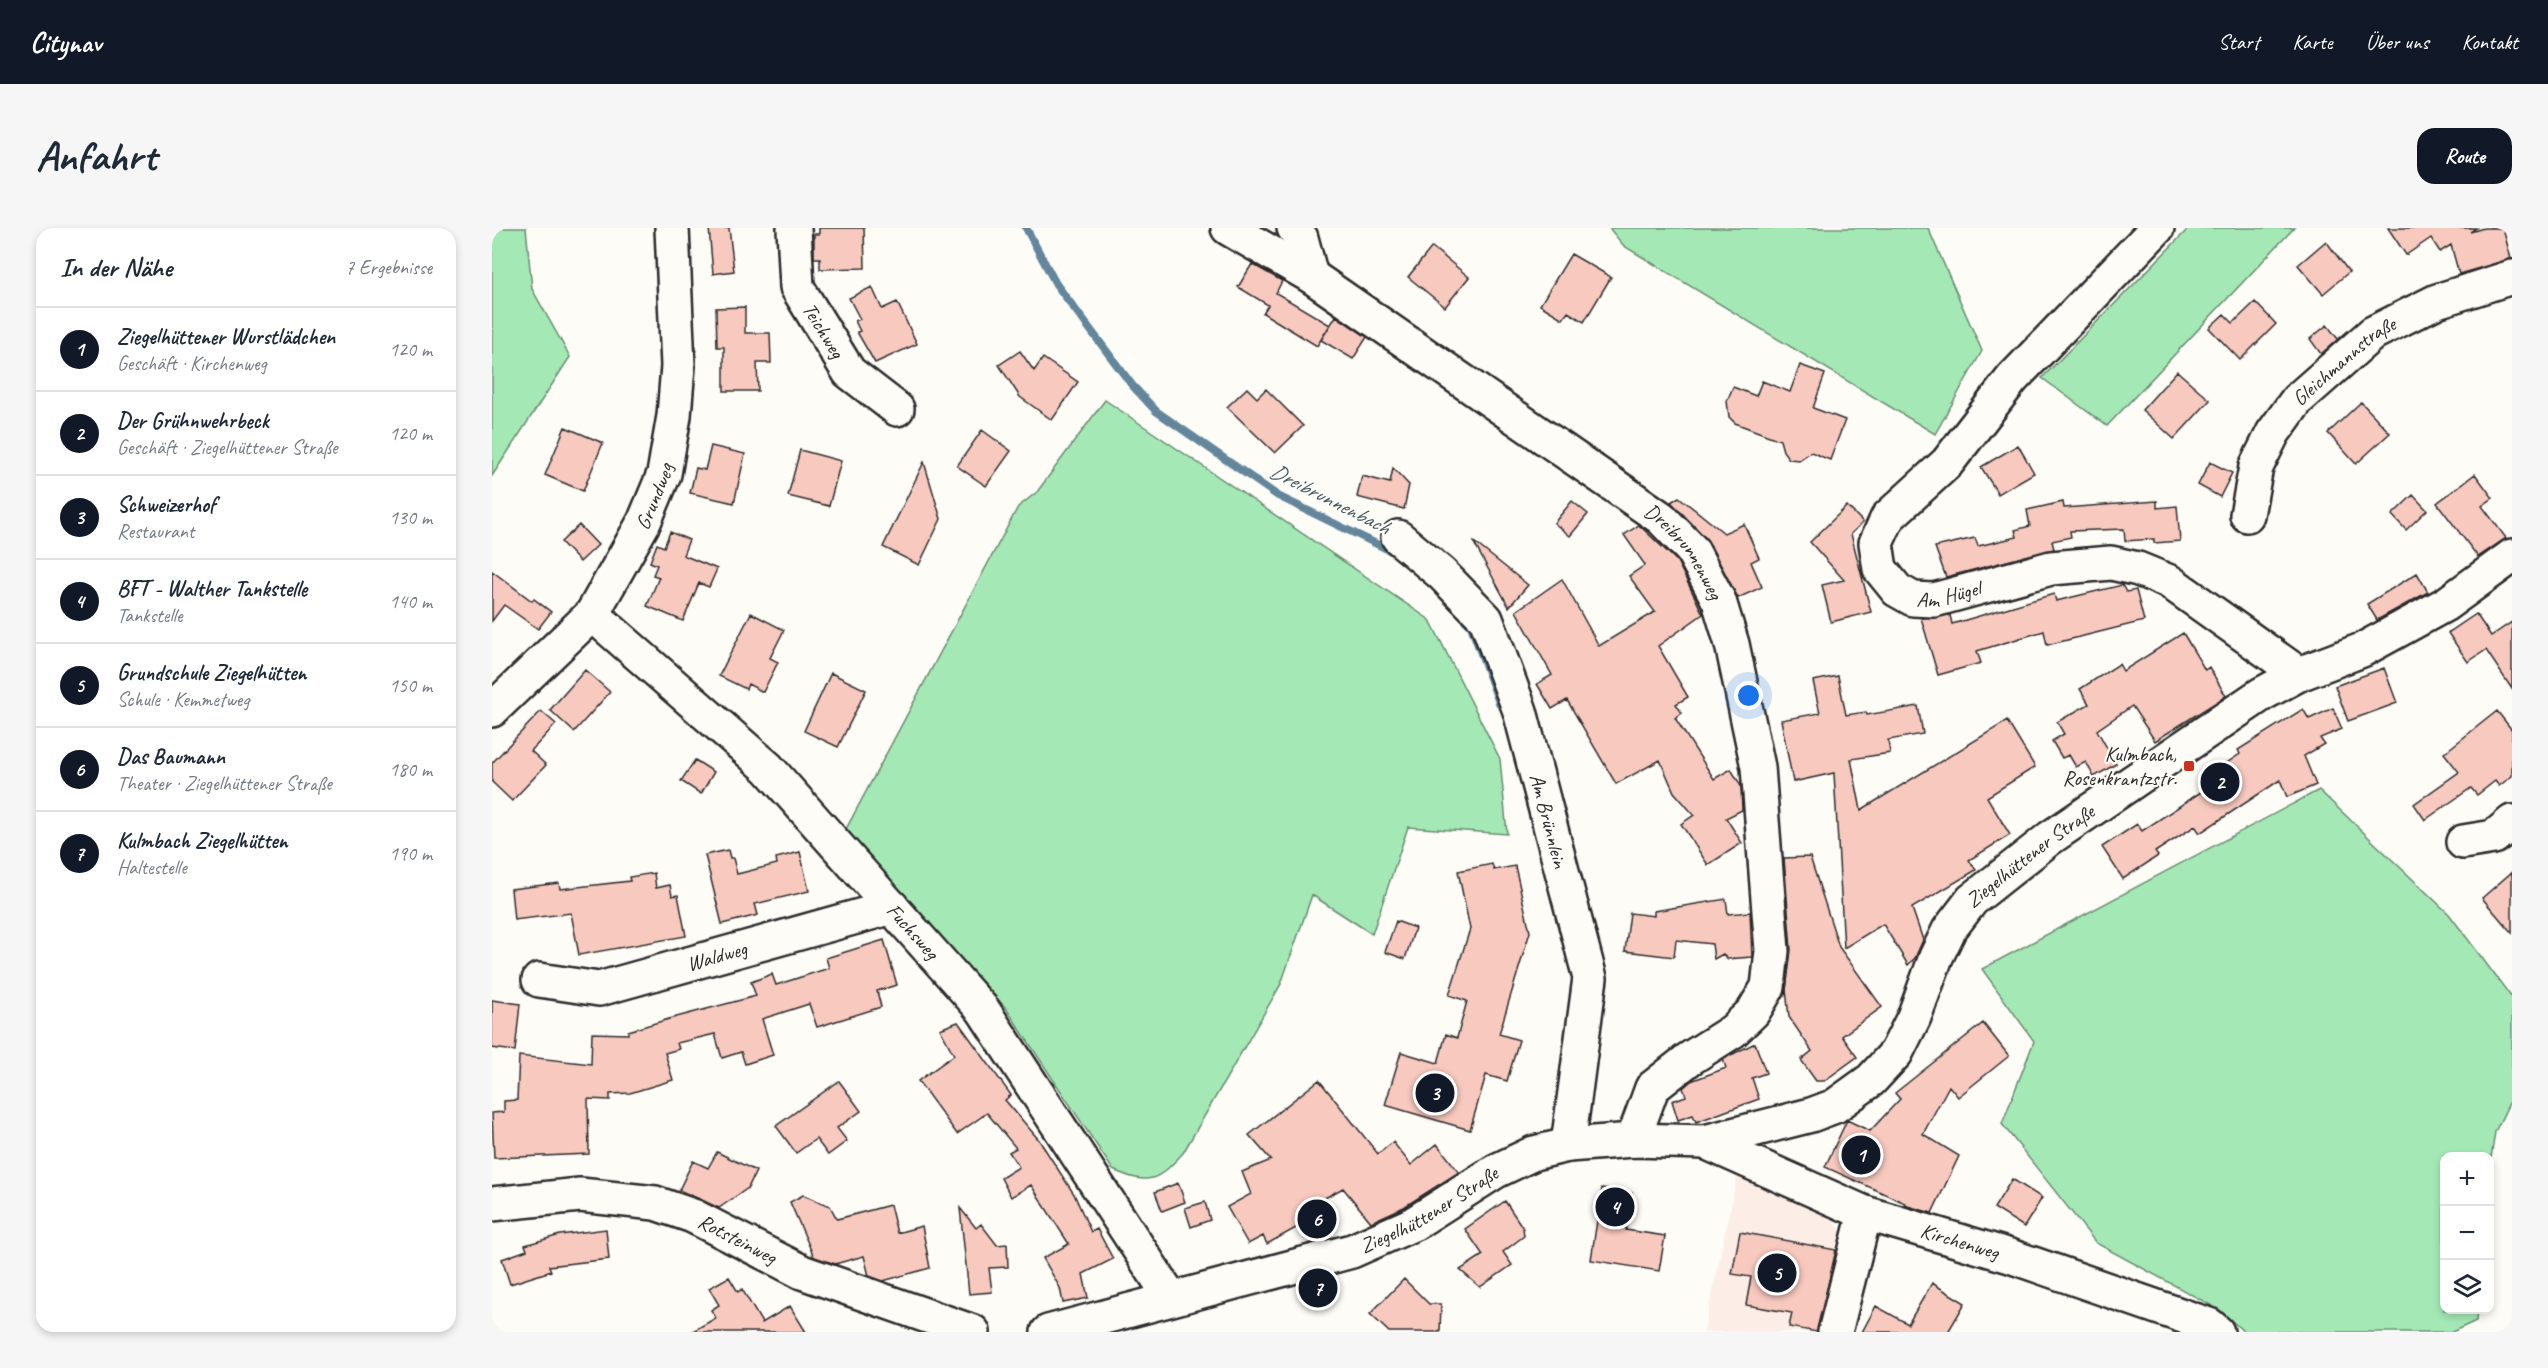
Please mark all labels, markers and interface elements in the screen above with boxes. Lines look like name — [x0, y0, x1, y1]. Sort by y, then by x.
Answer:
text: Citynav — [30, 25, 101, 60]
text: Start — [2218, 29, 2259, 55]
text: Karte — [2292, 29, 2333, 55]
text: Über uns — [2366, 29, 2429, 55]
text: Kontakt — [2462, 29, 2518, 55]
button: Route — [2417, 128, 2512, 184]
text: Anfahrt — [36, 130, 156, 183]
text: In der Nähe — [60, 251, 172, 284]
text: 7 Ergebnisse — [345, 255, 432, 280]
street label: Teichweg — [797, 298, 851, 364]
street label: Gleichmannstraße — [2287, 310, 2402, 411]
text: Ziegelhüttener Wurstlädchen — [117, 323, 335, 351]
text: 1 — [75, 337, 84, 362]
text: 120 m — [389, 337, 432, 362]
text: Geschäft · Kirchenweg — [117, 351, 267, 376]
text: Der Grühnwehrbeck — [117, 407, 269, 435]
text: 2 — [75, 421, 84, 446]
text: 120 m — [389, 421, 432, 446]
text: Geschäft · Ziegelhüttener Straße — [117, 435, 338, 460]
water label: Dreibrunnenbach — [1265, 457, 1396, 542]
street label: Grundweg — [629, 461, 679, 534]
text: Schweizerhof — [117, 491, 216, 519]
street label: Dreibrunnenweg — [1639, 498, 1729, 605]
text: 3 — [75, 505, 84, 530]
text: 130 m — [389, 505, 432, 530]
text: Restaurant — [117, 519, 194, 544]
street label: Am Hügel — [1916, 574, 1987, 613]
text: BFT - Walther Tankstelle — [117, 575, 307, 603]
text: 4 — [75, 589, 84, 614]
text: 140 m — [389, 589, 432, 614]
text: Tankstelle — [117, 603, 183, 628]
text: Grundschule Ziegelhütten — [117, 659, 306, 687]
text: 5 — [75, 673, 84, 698]
text: 150 m — [389, 673, 432, 698]
your location — [1734, 681, 1763, 710]
text: Schule · Kemmetweg — [117, 687, 249, 712]
place label: Kulmbach, Rosenkrantzstr. — [2062, 741, 2178, 791]
text: Das Baumann — [117, 743, 225, 771]
text: 6 — [75, 757, 84, 782]
text: 180 m — [389, 757, 432, 782]
marker: Kulmbach, Rosenkrantzstr. — [2182, 759, 2196, 773]
pin: 2 — [2200, 760, 2240, 804]
text: Theater · Ziegelhüttener Straße — [117, 771, 332, 796]
street label: Am Brünnlein — [1524, 771, 1574, 871]
street label: Ziegelhüttener Straße — [1960, 797, 2101, 913]
text: Kulmbach Ziegelhütten — [117, 827, 288, 855]
text: 7 — [75, 841, 84, 866]
text: 190 m — [389, 841, 432, 866]
text: Haltestelle — [117, 855, 187, 880]
street label: Fuchsweg — [881, 898, 946, 966]
street label: Waldweg — [684, 935, 751, 977]
pin: 3 — [1416, 1070, 1454, 1116]
pin: 1 — [1842, 1132, 1880, 1178]
map controls — [2440, 1152, 2494, 1314]
button: + — [2440, 1152, 2494, 1206]
street label: Ziegelhüttener Straße — [1356, 1159, 1505, 1259]
pin: 4 — [1596, 1184, 1634, 1230]
pin: 6 — [1298, 1196, 1336, 1242]
button: − — [2440, 1206, 2494, 1260]
street label: Rotsteinweg — [694, 1208, 783, 1271]
street label: Kirchenweg — [1918, 1217, 2004, 1265]
pin: 5 — [1758, 1250, 1796, 1296]
button: layers — [2440, 1260, 2494, 1314]
pin: 7 — [1298, 1266, 1338, 1310]

